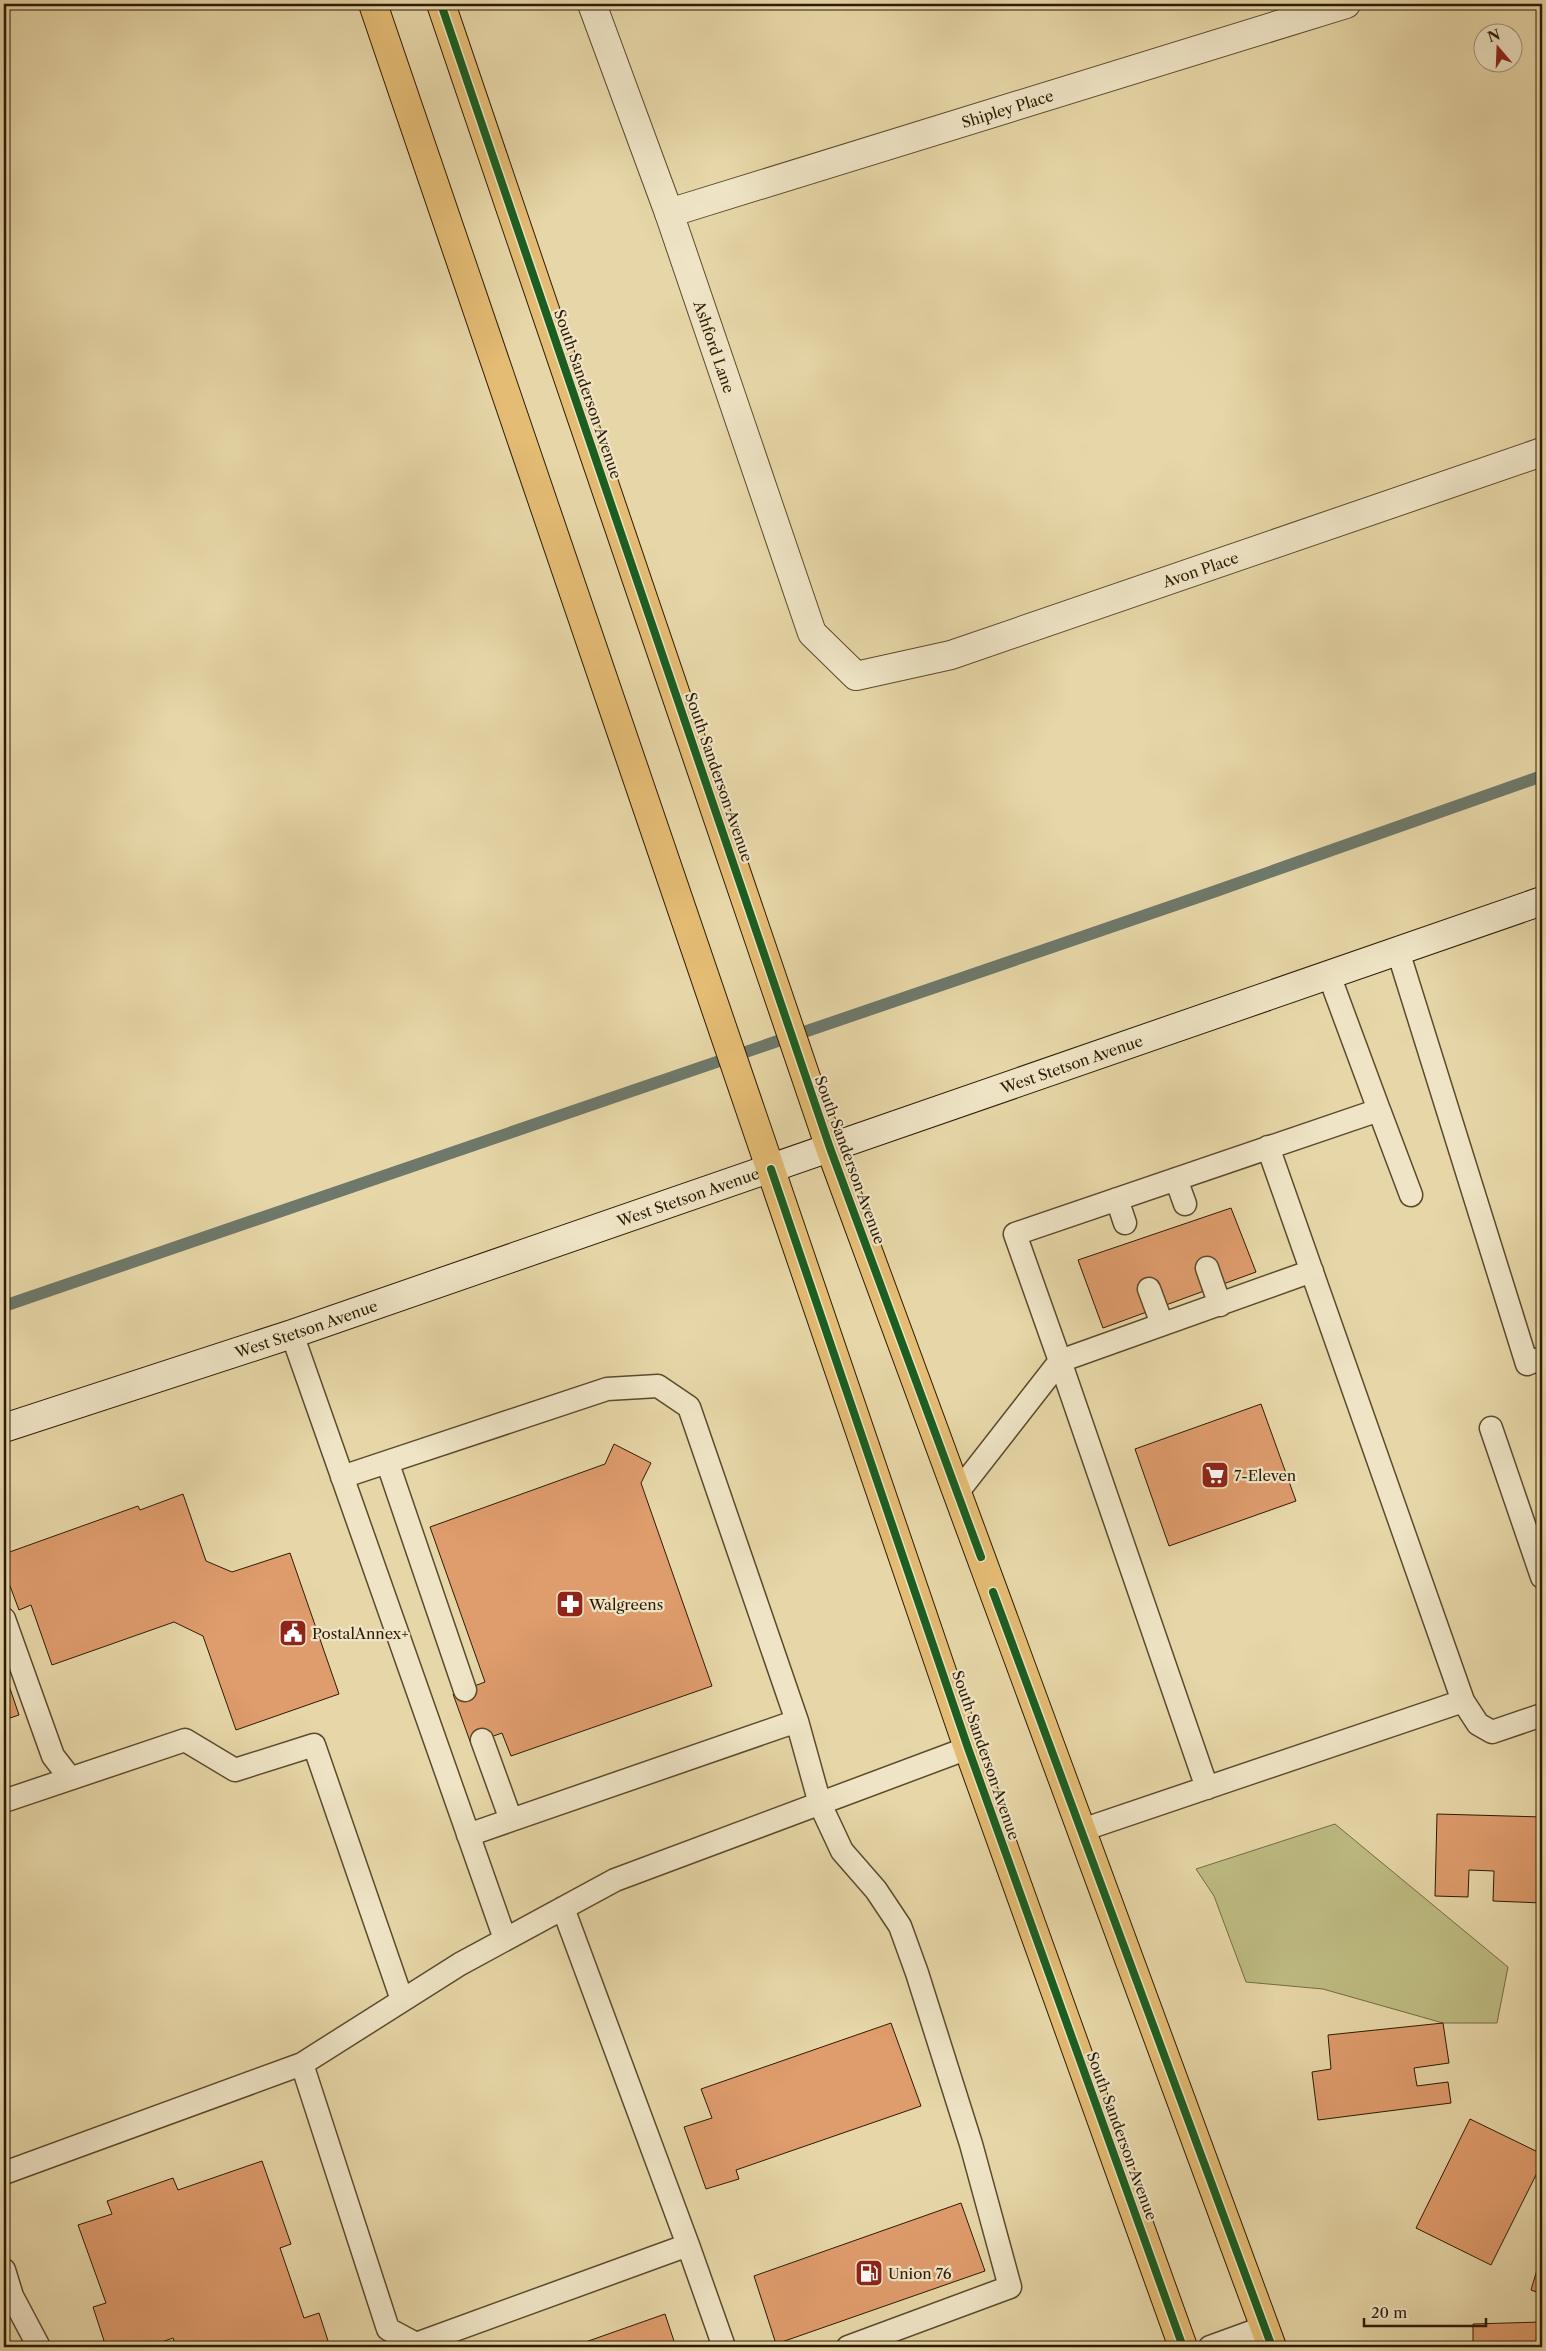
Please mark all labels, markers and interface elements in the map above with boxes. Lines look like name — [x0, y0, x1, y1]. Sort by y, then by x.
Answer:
north arrow — [1474, 22, 1524, 72]
text: N — [1485, 25, 1502, 46]
street label: Shipley Place — [959, 85, 1056, 132]
street label: Ashford Lane — [690, 297, 739, 395]
street label: South Sanderson Avenue — [550, 307, 626, 481]
street label: Avon Place — [1159, 547, 1241, 591]
street label: South Sanderson Avenue — [681, 690, 757, 864]
street label: West Stetson Avenue — [997, 1031, 1145, 1098]
street label: South Sanderson Avenue — [811, 1073, 889, 1247]
street label: West Stetson Avenue — [613, 1163, 762, 1231]
street label: West Stetson Avenue — [231, 1296, 380, 1362]
supermarket icon: 7-Eleven — [1200, 1460, 1230, 1490]
place label: 7-Eleven — [1234, 1466, 1297, 1485]
pharmacy icon: Walgreens — [555, 1589, 585, 1619]
place label: Walgreens — [588, 1595, 663, 1614]
public building icon: PostalAnnex+ — [278, 1618, 308, 1648]
place label: PostalAnnex+ — [312, 1624, 409, 1643]
street label: South Sanderson Avenue — [948, 1668, 1024, 1842]
street label: South Sanderson Avenue — [1083, 2049, 1161, 2223]
fuel station icon: Union 76 — [854, 2258, 884, 2288]
place label: Union 76 — [888, 2264, 952, 2283]
scale bar — [1364, 2296, 1486, 2328]
text: 20 m — [1371, 2303, 1407, 2322]

